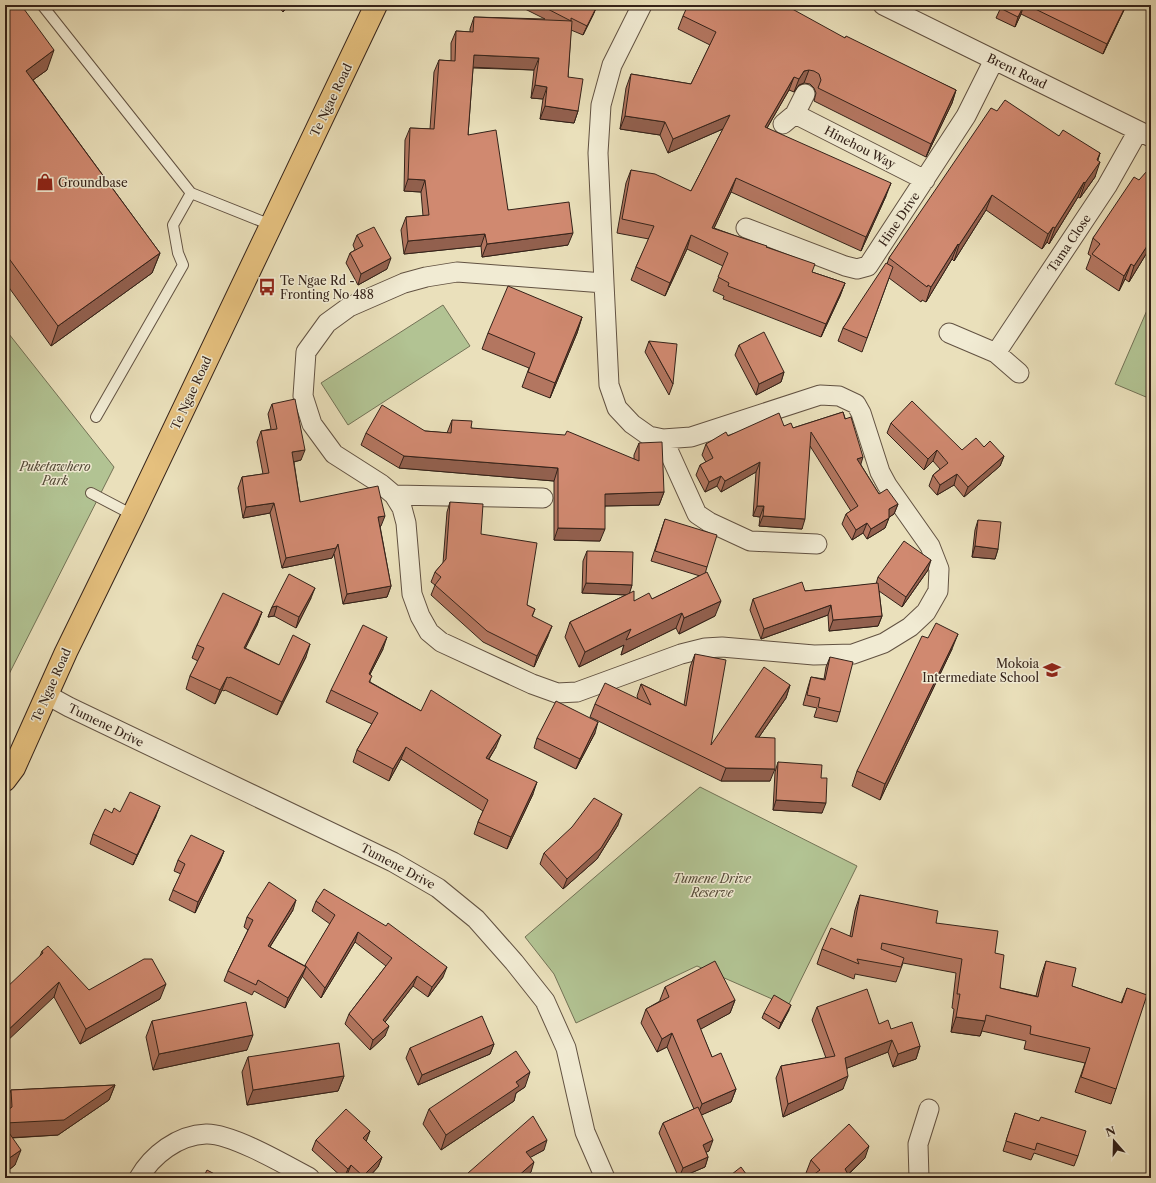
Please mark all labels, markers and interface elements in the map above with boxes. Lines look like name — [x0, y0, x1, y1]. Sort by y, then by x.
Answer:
street label: Brent Road — [985, 50, 1050, 92]
street label: Te Ngae Road — [307, 60, 355, 139]
street label: Hinehou Way — [822, 123, 898, 172]
shop icon: Groundbase — [35, 172, 55, 192]
place label: Groundbase — [58, 175, 128, 190]
street label: Hine Drive — [875, 189, 923, 249]
street label: Tama Close — [1044, 211, 1094, 275]
place label: Te Ngae Rd - Fronting No 488 — [280, 273, 374, 302]
bus stop icon: Te Ngae Rd - Fronting No 488 — [257, 277, 277, 297]
street label: Te Ngae Road — [167, 353, 215, 432]
park label: Puketawhero Park — [18, 459, 91, 488]
street label: Te Ngae Road — [28, 645, 74, 724]
place label: Mokoia Intermediate School — [922, 656, 1040, 685]
school or university icon: Mokoia Intermediate School — [1042, 660, 1062, 680]
street label: Tumene Drive — [66, 700, 147, 750]
street label: Tumene Drive — [358, 840, 438, 892]
park label: Tumene Drive Reserve — [673, 871, 752, 900]
north arrow — [1094, 1121, 1134, 1161]
text: N — [1104, 1123, 1118, 1140]

